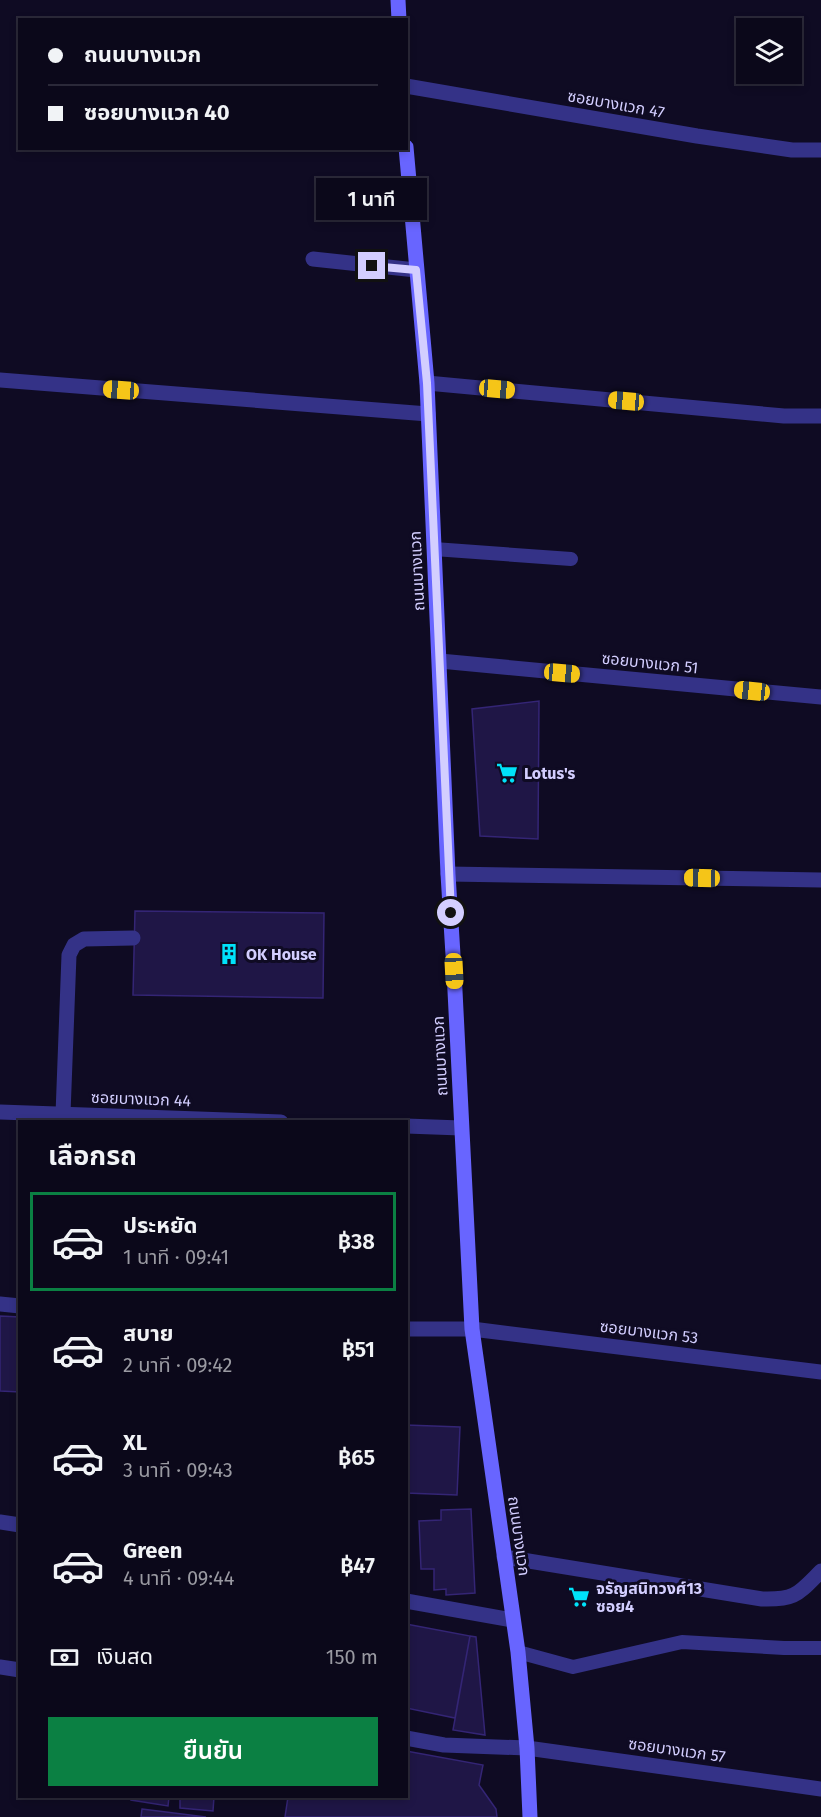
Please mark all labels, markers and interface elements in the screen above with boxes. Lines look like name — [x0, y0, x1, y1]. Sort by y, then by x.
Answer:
map controls — [736, 18, 802, 84]
button: layers — [736, 18, 802, 84]
text: ถนนบางแวก — [84, 41, 201, 68]
street label: ซอยบางแวก 47 — [566, 86, 666, 122]
text: ซอยบางแวก 40 — [84, 99, 230, 126]
callout: 1 นาที — [316, 179, 428, 221]
text: 1 นาที — [348, 187, 395, 211]
route end — [358, 252, 385, 279]
car — [478, 378, 516, 400]
car — [102, 380, 140, 400]
car — [607, 390, 645, 412]
street label: ถนนบางแวก — [405, 530, 429, 612]
street label: ซอยบางแวก 51 — [601, 648, 699, 678]
car — [543, 662, 581, 684]
car — [733, 680, 771, 702]
supermarket icon: Lotus's — [495, 761, 519, 785]
place label: Lotus's — [524, 764, 576, 783]
car — [684, 869, 720, 887]
route start — [437, 899, 464, 926]
building icon: OK House — [217, 942, 241, 966]
place label: OK House — [246, 945, 317, 964]
car — [444, 953, 464, 989]
street label: ถนนบางแวก — [428, 1015, 452, 1097]
street label: ซอยบางแวก 44 — [91, 1088, 192, 1110]
text: เลือกรถ — [48, 1140, 137, 1172]
text: ประหยัด — [123, 1212, 198, 1239]
icon: car — [51, 1215, 105, 1269]
text: ฿38 — [338, 1228, 375, 1255]
text: 1 นาที · 09:41 — [123, 1245, 229, 1269]
street label: ซอยบางแวก 53 — [599, 1317, 699, 1347]
text: สบาย — [123, 1320, 173, 1347]
icon: car — [51, 1323, 105, 1377]
text: ฿51 — [342, 1336, 375, 1363]
text: 2 นาที · 09:42 — [123, 1353, 232, 1377]
text: XL — [123, 1429, 147, 1456]
icon: car — [51, 1431, 105, 1485]
text: ฿65 — [338, 1444, 375, 1471]
text: 3 นาที · 09:43 — [123, 1458, 233, 1482]
street label: ถนนบางแวก — [504, 1495, 534, 1577]
text: Green — [123, 1537, 182, 1564]
icon: car — [51, 1539, 105, 1593]
text: ฿47 — [340, 1552, 375, 1579]
text: 4 นาที · 09:44 — [123, 1566, 234, 1590]
place label: จรัญสนิทวงศ์13 ซอย4 — [596, 1579, 702, 1616]
supermarket icon: จรัญสนิทวงศ์13 ซอย4 — [567, 1585, 591, 1609]
icon: cash — [48, 1641, 81, 1674]
text: เงินสด — [96, 1643, 153, 1670]
text: 150 m — [326, 1645, 378, 1669]
button: ยืนยัน — [48, 1717, 378, 1786]
street label: ซอยบางแวก 57 — [627, 1734, 727, 1766]

